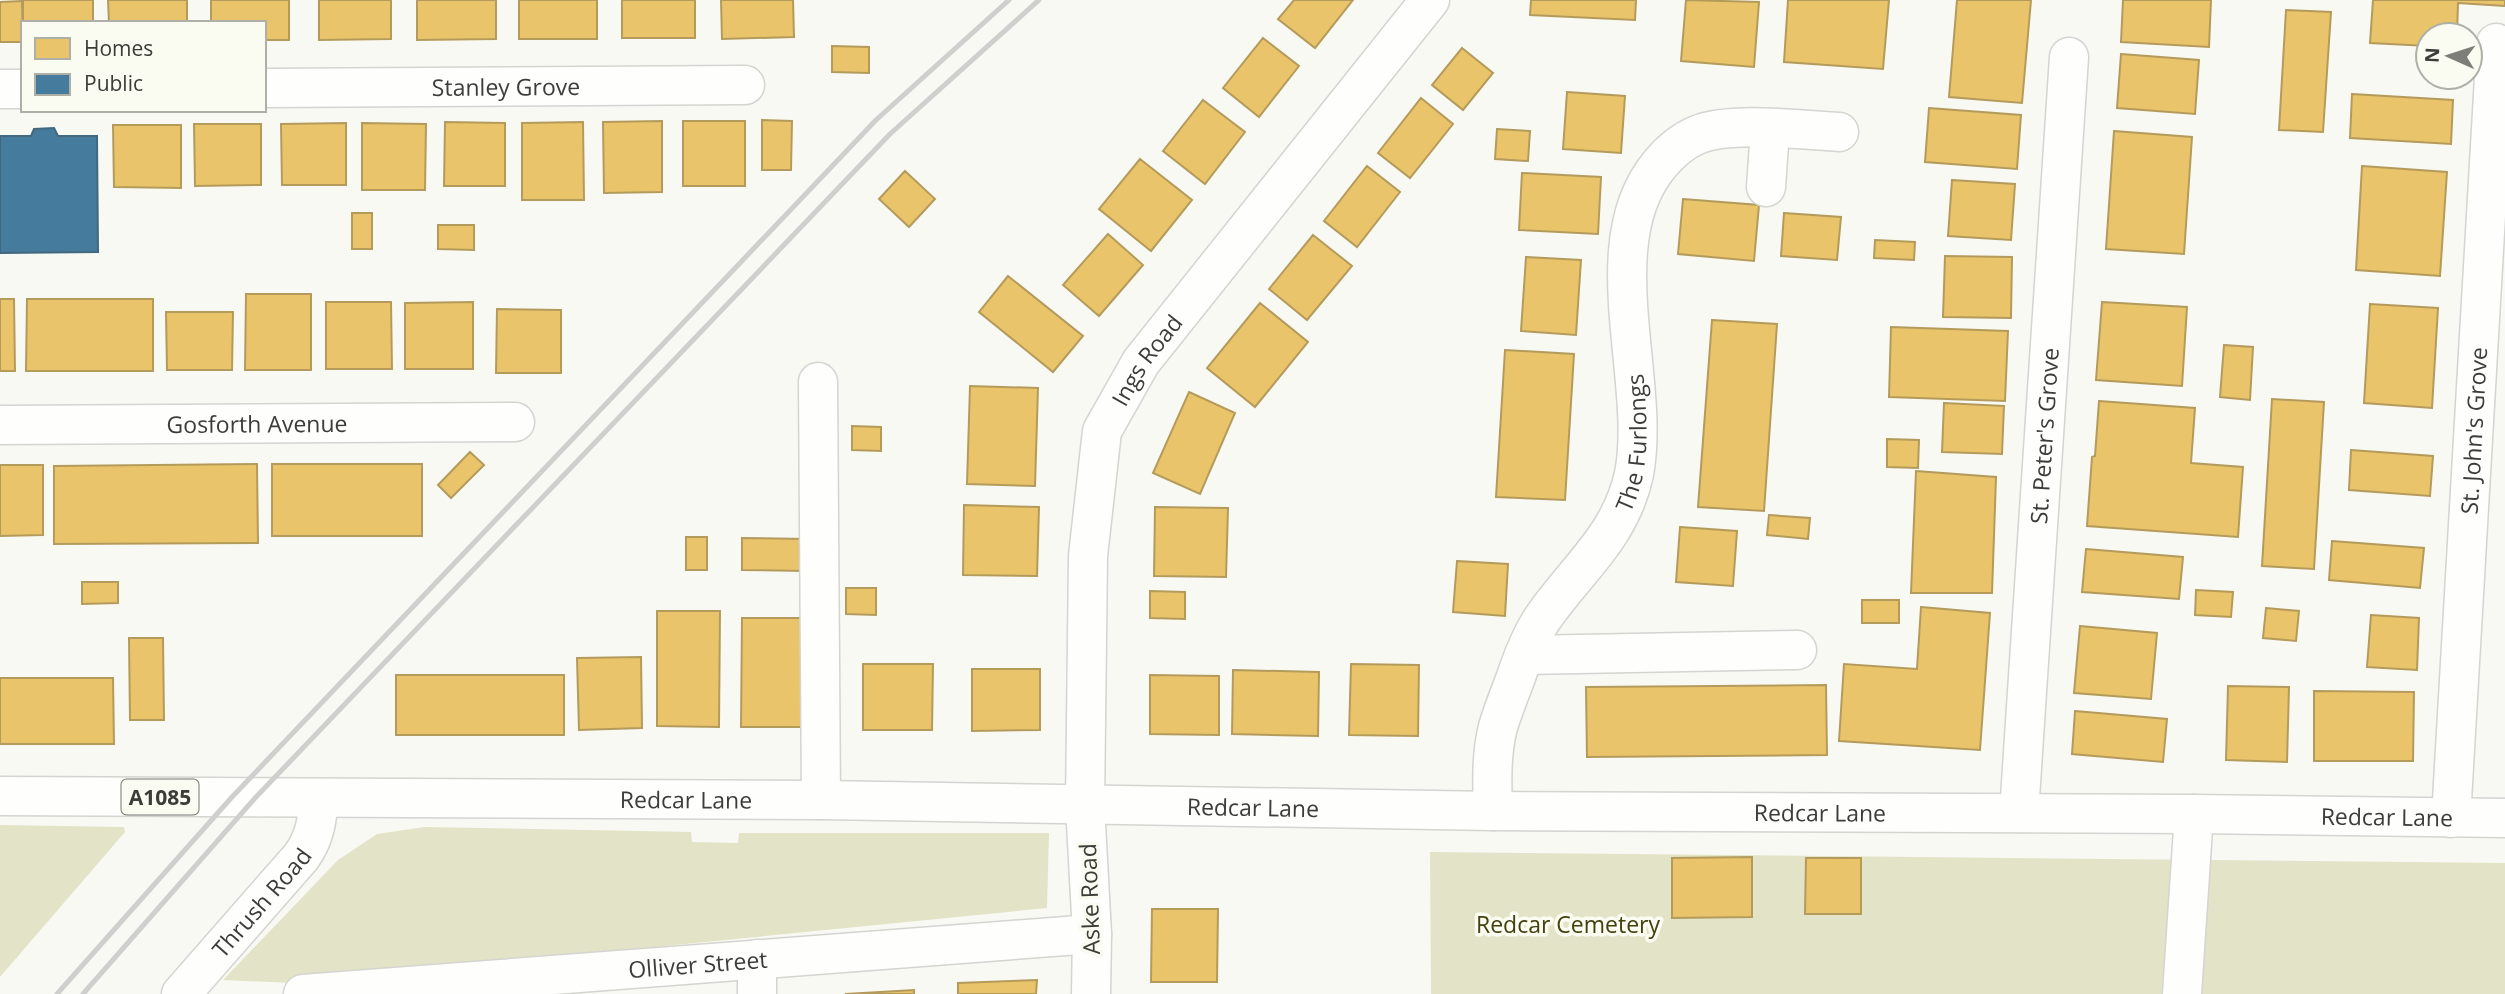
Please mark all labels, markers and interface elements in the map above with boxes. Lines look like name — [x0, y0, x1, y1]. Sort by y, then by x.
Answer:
legend — [21, 21, 266, 112]
north arrow — [2414, 21, 2484, 91]
text: Homes — [84, 34, 153, 62]
text: N — [2419, 47, 2445, 64]
text: Public — [84, 69, 143, 97]
street label: Stanley Grove — [432, 70, 580, 103]
street label: Ings Road — [1104, 307, 1189, 411]
street label: St. John's Grove — [2453, 346, 2494, 515]
street label: St. Peter's Grove — [2022, 347, 2066, 525]
street label: The Furlongs — [1607, 373, 1654, 516]
street label: Gosforth Avenue — [166, 407, 348, 440]
road number: A1085 — [122, 780, 198, 814]
street label: Redcar Lane — [620, 783, 752, 816]
street label: Redcar Lane — [1187, 790, 1319, 824]
street label: Redcar Lane — [1754, 796, 1886, 829]
street label: Redcar Lane — [2321, 800, 2453, 833]
street label: Thrush Road — [204, 841, 319, 964]
street label: Aske Road — [1071, 843, 1107, 955]
park label: Redcar Cemetery — [1476, 908, 1660, 940]
street label: Olliver Street — [627, 943, 769, 985]

